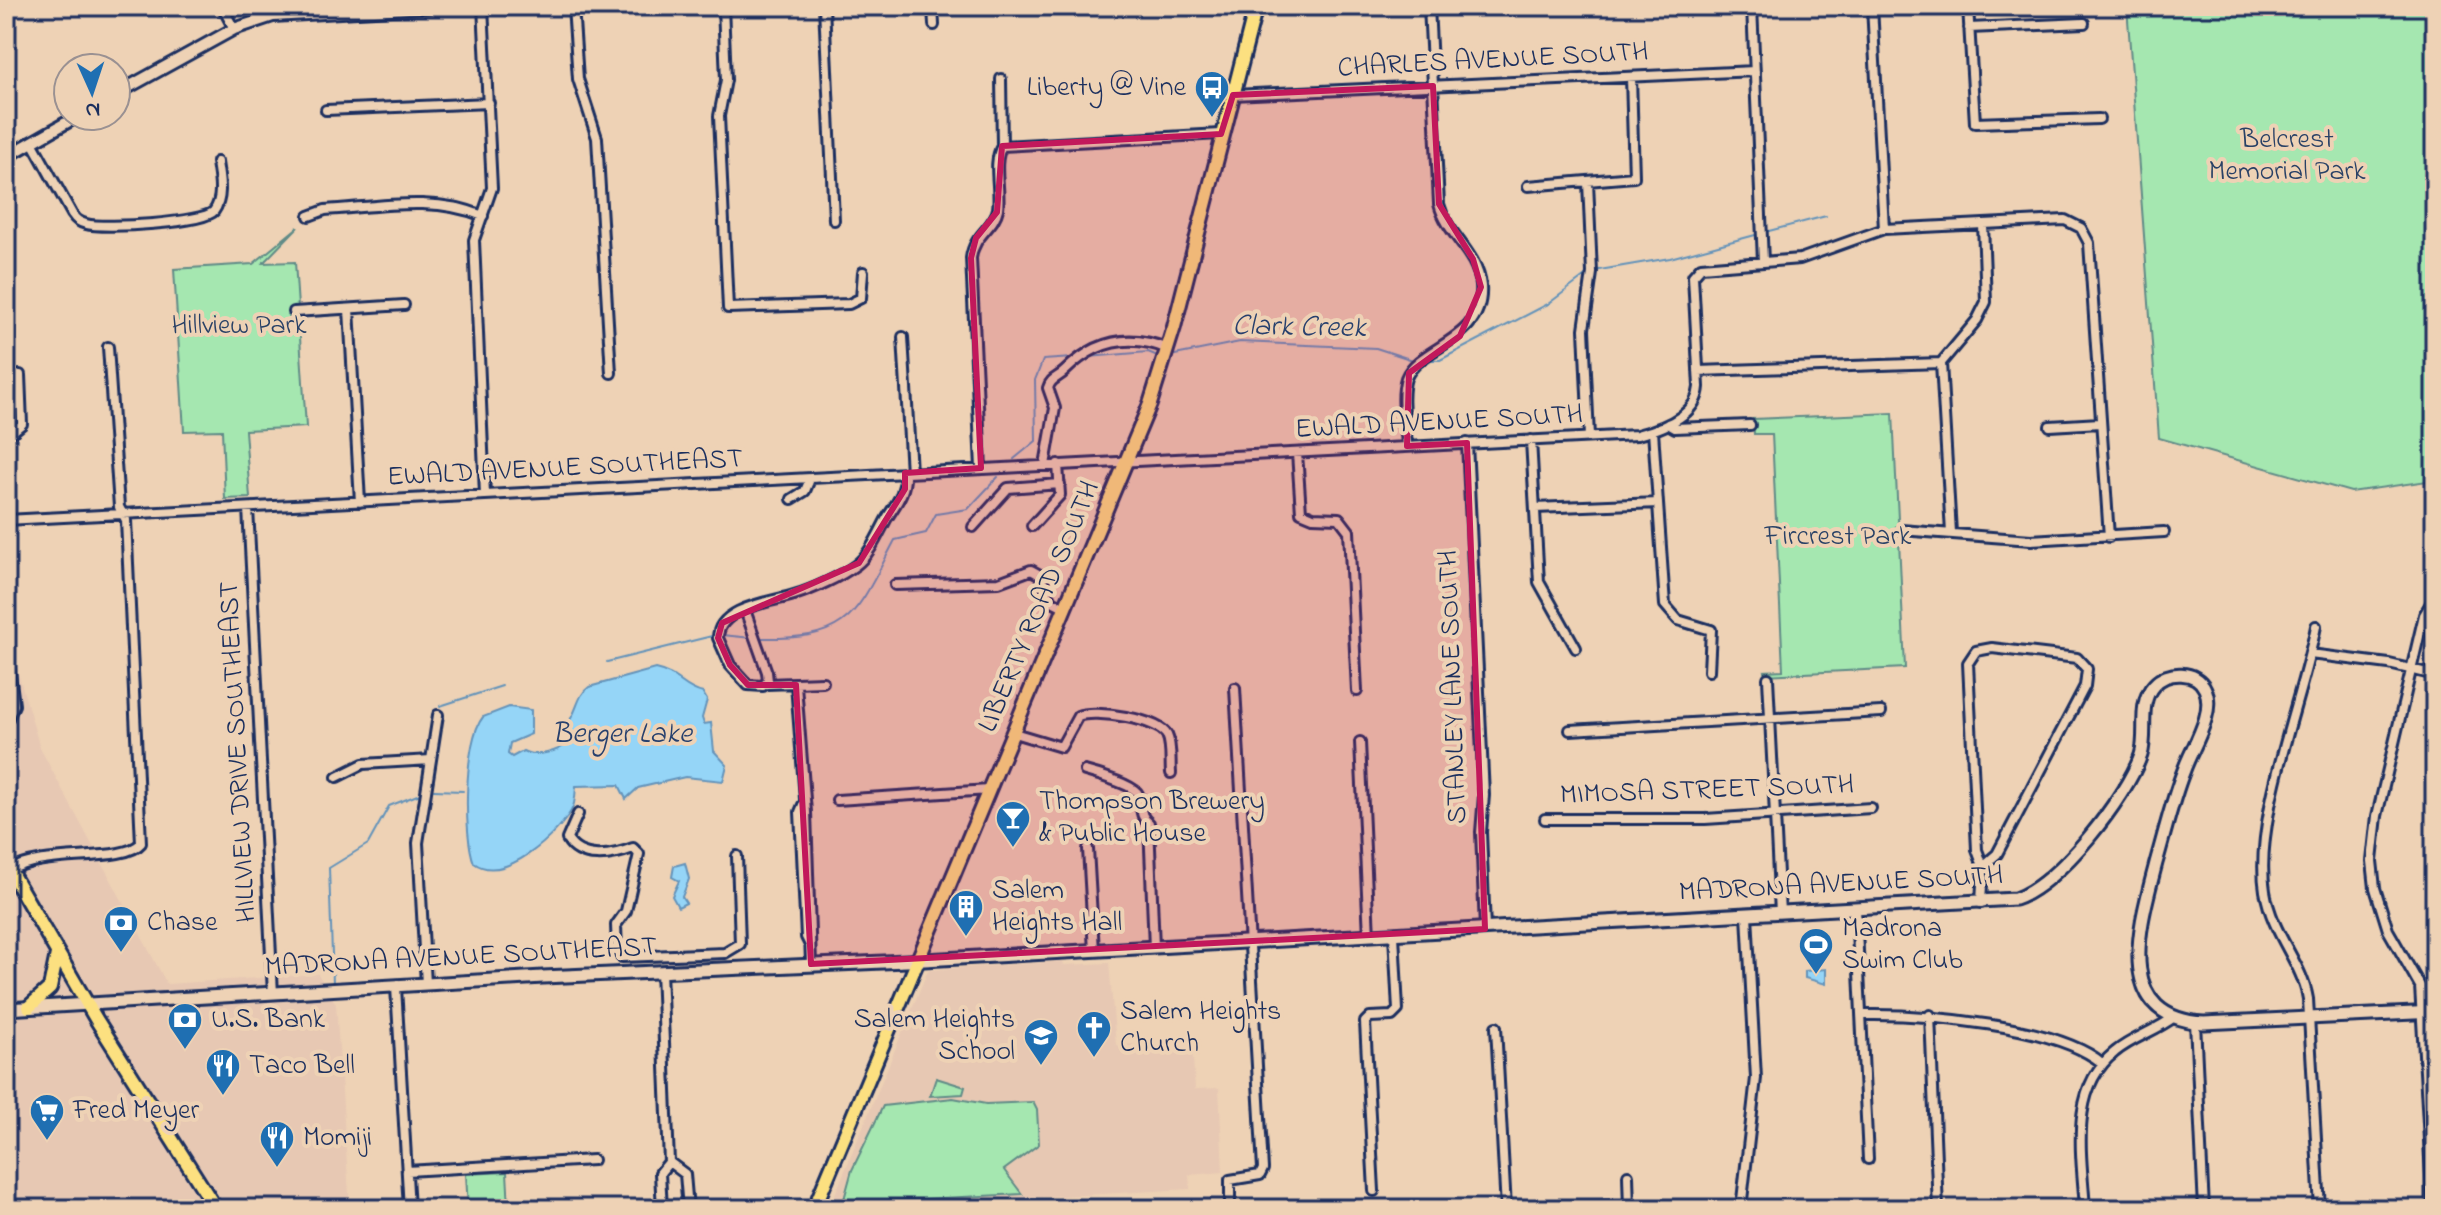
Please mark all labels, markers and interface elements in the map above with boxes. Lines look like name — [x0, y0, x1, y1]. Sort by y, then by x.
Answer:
street label: CHARLES AVENUE SOUTH — [1337, 32, 1649, 90]
north arrow — [52, 52, 132, 132]
place label: Liberty @ Vine — [1027, 68, 1186, 109]
bus stop icon: Liberty @ Vine — [1193, 69, 1231, 119]
text: N — [85, 93, 101, 125]
park label: Belcrest Memorial Park — [2209, 120, 2366, 193]
water label: Clark Creek — [1232, 305, 1368, 351]
park label: Hillview Park — [171, 306, 307, 347]
street label: EWALD AVENUE SOUTH — [1294, 395, 1584, 451]
street label: EWALD AVENUE SOUTHEAST — [386, 439, 744, 499]
street label: LIBERTY ROAD SOUTH — [968, 475, 1112, 739]
park label: Fircrest Park — [1764, 517, 1912, 558]
street label: STANLEY LANE SOUTH — [1429, 549, 1479, 825]
street label: HILLVIEW DRIVE SOUTHEAST — [210, 580, 268, 924]
water label: Berger Lake — [552, 713, 694, 757]
street label: MIMOSA STREET SOUTH — [1559, 765, 1855, 817]
place label: Thompson Brewery & Public House — [1039, 782, 1265, 855]
bar icon: Thompson Brewery & Public House — [994, 799, 1032, 849]
street label: MADRONA AVENUE SOUTH — [1678, 856, 2004, 914]
place label: Salem Heights Hall — [992, 871, 1122, 944]
building icon: Salem Heights Hall — [947, 888, 985, 938]
place label: Chase — [147, 903, 218, 944]
bank icon: Chase — [102, 904, 140, 954]
place label: Madrona Swim Club — [1842, 909, 1963, 982]
sports icon: Madrona Swim Club — [1797, 926, 1835, 976]
street label: MADRONA AVENUE SOUTHEAST — [264, 927, 658, 989]
place label: Salem Heights Church — [1120, 992, 1281, 1065]
place label: U.S. Bank — [211, 1000, 326, 1041]
place label: Salem Heights School — [854, 1000, 1015, 1073]
bank icon: U.S. Bank — [166, 1001, 204, 1051]
church icon: Salem Heights Church — [1075, 1009, 1113, 1059]
school or university icon: Salem Heights School — [1022, 1017, 1060, 1067]
place label: Taco Bell — [249, 1046, 355, 1087]
restaurant icon: Taco Bell — [204, 1047, 242, 1097]
place label: Fred Meyer — [72, 1091, 200, 1132]
supermarket icon: Fred Meyer — [28, 1092, 66, 1142]
place label: Momiji — [303, 1118, 372, 1159]
restaurant icon: Momiji — [258, 1119, 296, 1169]

